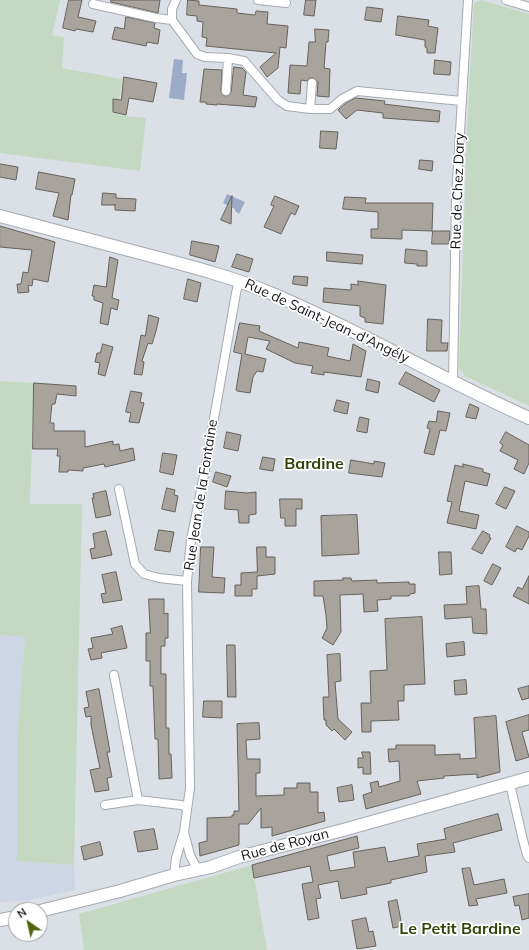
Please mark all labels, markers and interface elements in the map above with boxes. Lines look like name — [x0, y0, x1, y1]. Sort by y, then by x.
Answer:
street label: Rue de Chez Dary — [448, 132, 468, 250]
street label: Rue de Saint-Jean-d'Angély — [242, 275, 412, 367]
street label: Rue Jean de la Fontaine — [181, 418, 221, 572]
district label: Bardine — [284, 454, 344, 474]
street label: Rue de Royan — [239, 825, 331, 865]
north arrow — [8, 902, 48, 942]
text: N — [14, 905, 29, 921]
district label: Le Petit Bardine — [399, 919, 521, 939]

